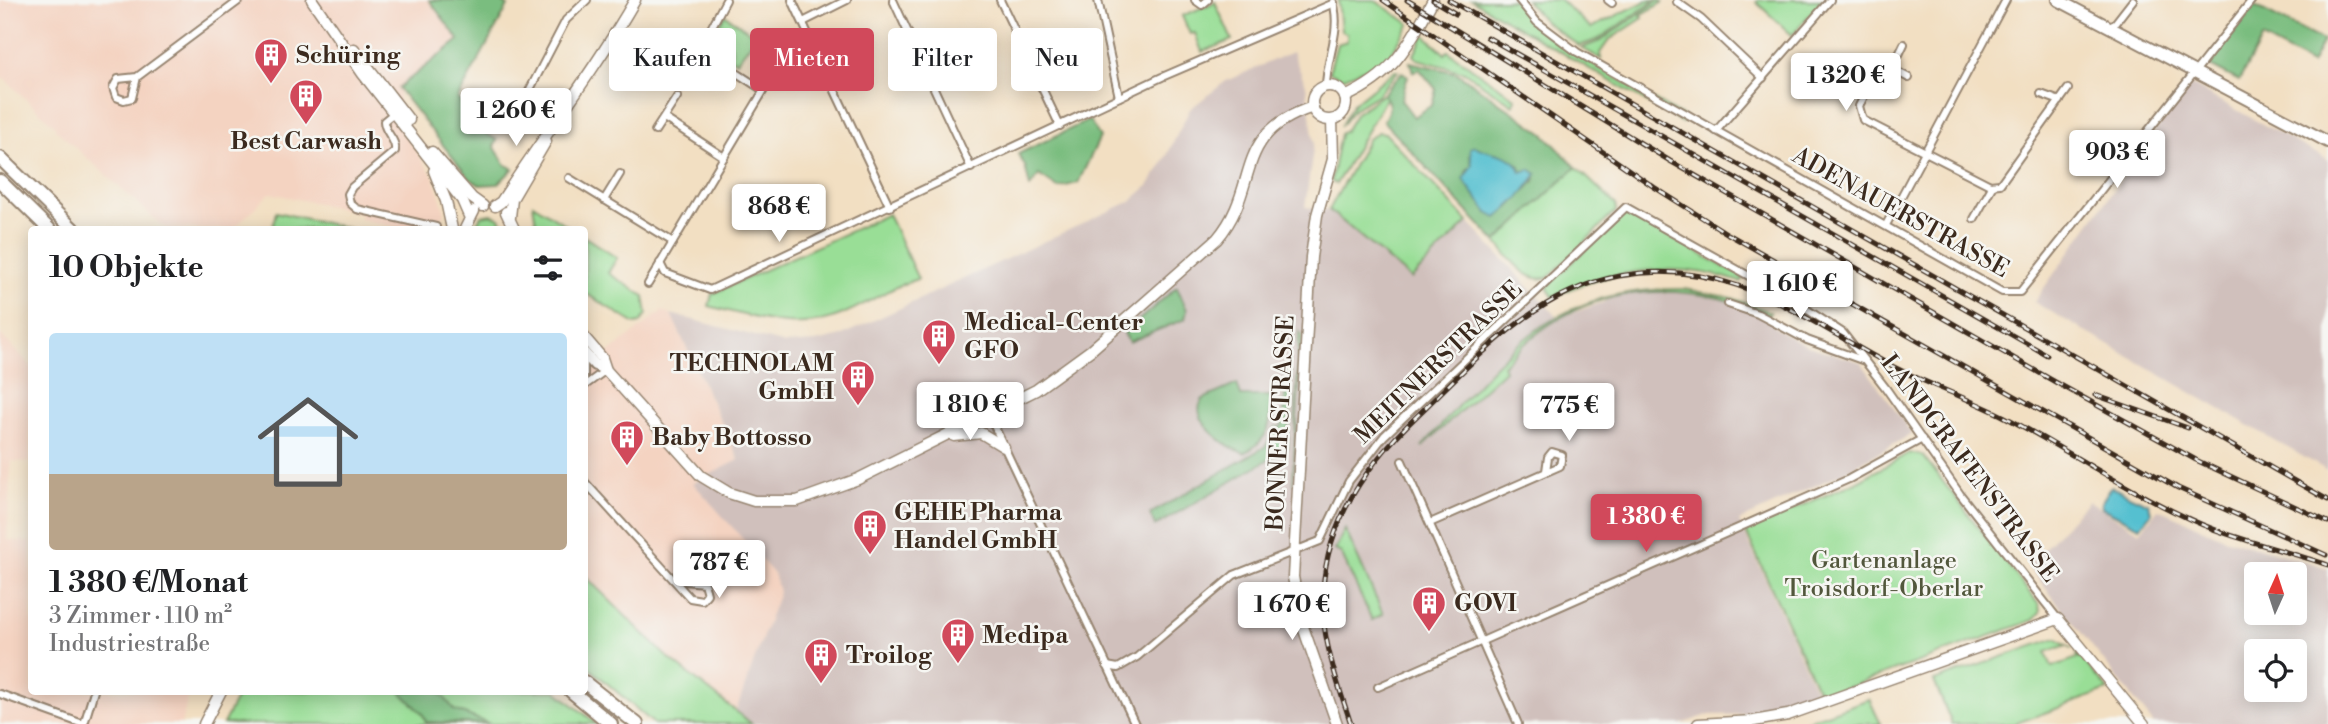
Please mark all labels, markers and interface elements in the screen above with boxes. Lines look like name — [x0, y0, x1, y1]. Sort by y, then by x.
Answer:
chip: Kaufen — [609, 28, 736, 91]
chip: Mieten — [750, 28, 874, 91]
chip: Filter — [888, 28, 997, 91]
chip: Neu — [1011, 28, 1103, 91]
building icon: Schüring — [252, 36, 290, 85]
place label: Schüring — [296, 41, 401, 71]
pin: 1 320 € — [1781, 54, 1911, 113]
text: 1 320 € — [1807, 62, 1885, 90]
building icon: Best Carwash — [287, 77, 325, 126]
pin: 1 260 € — [451, 88, 581, 148]
text: 1 260 € — [477, 97, 555, 125]
place label: Best Carwash — [230, 127, 382, 157]
pin: 903 € — [2068, 130, 2166, 190]
text: 903 € — [2085, 139, 2149, 167]
street label: ADENAUERSTRASSE — [1786, 140, 2014, 285]
pin: 868 € — [730, 184, 828, 244]
text: 868 € — [748, 193, 810, 221]
text: 10 Objekte — [49, 249, 204, 287]
icon: filters — [529, 249, 567, 287]
pin: 1 610 € — [1735, 262, 1865, 321]
text: 1 610 € — [1763, 270, 1837, 298]
street label: MEITNERSTRASSE — [1348, 275, 1529, 451]
place label: Medical-Center GFO — [964, 308, 1143, 366]
street label: BONNER STRASSE — [1260, 314, 1302, 533]
building icon: Medical-Center GFO — [920, 317, 958, 366]
place label: TECHNOLAM GmbH — [670, 349, 834, 407]
street label: LANDGRAFENSTRASSE — [1874, 349, 2065, 589]
building icon: TECHNOLAM GmbH — [839, 358, 877, 407]
icon: home — [245, 379, 371, 505]
pin: 1 810 € — [905, 382, 1035, 442]
pin: 775 € — [1520, 384, 1618, 443]
text: 1 810 € — [933, 391, 1007, 419]
text: 775 € — [1539, 392, 1599, 420]
building icon: Baby Bottosso — [608, 418, 646, 467]
place label: Baby Bottosso — [652, 423, 812, 453]
pin: 1 380 € — [1581, 494, 1711, 554]
place label: GEHE Pharma Handel GmbH — [894, 498, 1063, 556]
text: 1 380 € — [1607, 503, 1685, 531]
building icon: GEHE Pharma Handel GmbH — [851, 507, 889, 556]
pin: 787 € — [670, 540, 768, 600]
park label: Gartenanlage Troisdorf-Oberlar — [1785, 546, 1983, 604]
text: 787 € — [689, 549, 749, 577]
north arrow — [2244, 562, 2306, 625]
map controls — [2244, 562, 2307, 702]
text: 1 380 €/Monat — [49, 564, 248, 602]
pin: 1 670 € — [1227, 582, 1357, 642]
building icon: GOVI — [1410, 584, 1448, 633]
place label: GOVI — [1454, 589, 1517, 619]
text: 1 670 € — [1254, 591, 1330, 619]
text: 3 Zimmer · 110 m² — [49, 602, 232, 630]
building icon: Medipa — [939, 616, 977, 665]
place label: Medipa — [982, 621, 1069, 651]
text: Industriestraße — [49, 630, 210, 658]
building icon: Troilog — [802, 636, 840, 685]
button: locate — [2244, 639, 2307, 702]
place label: Troilog — [846, 641, 933, 671]

